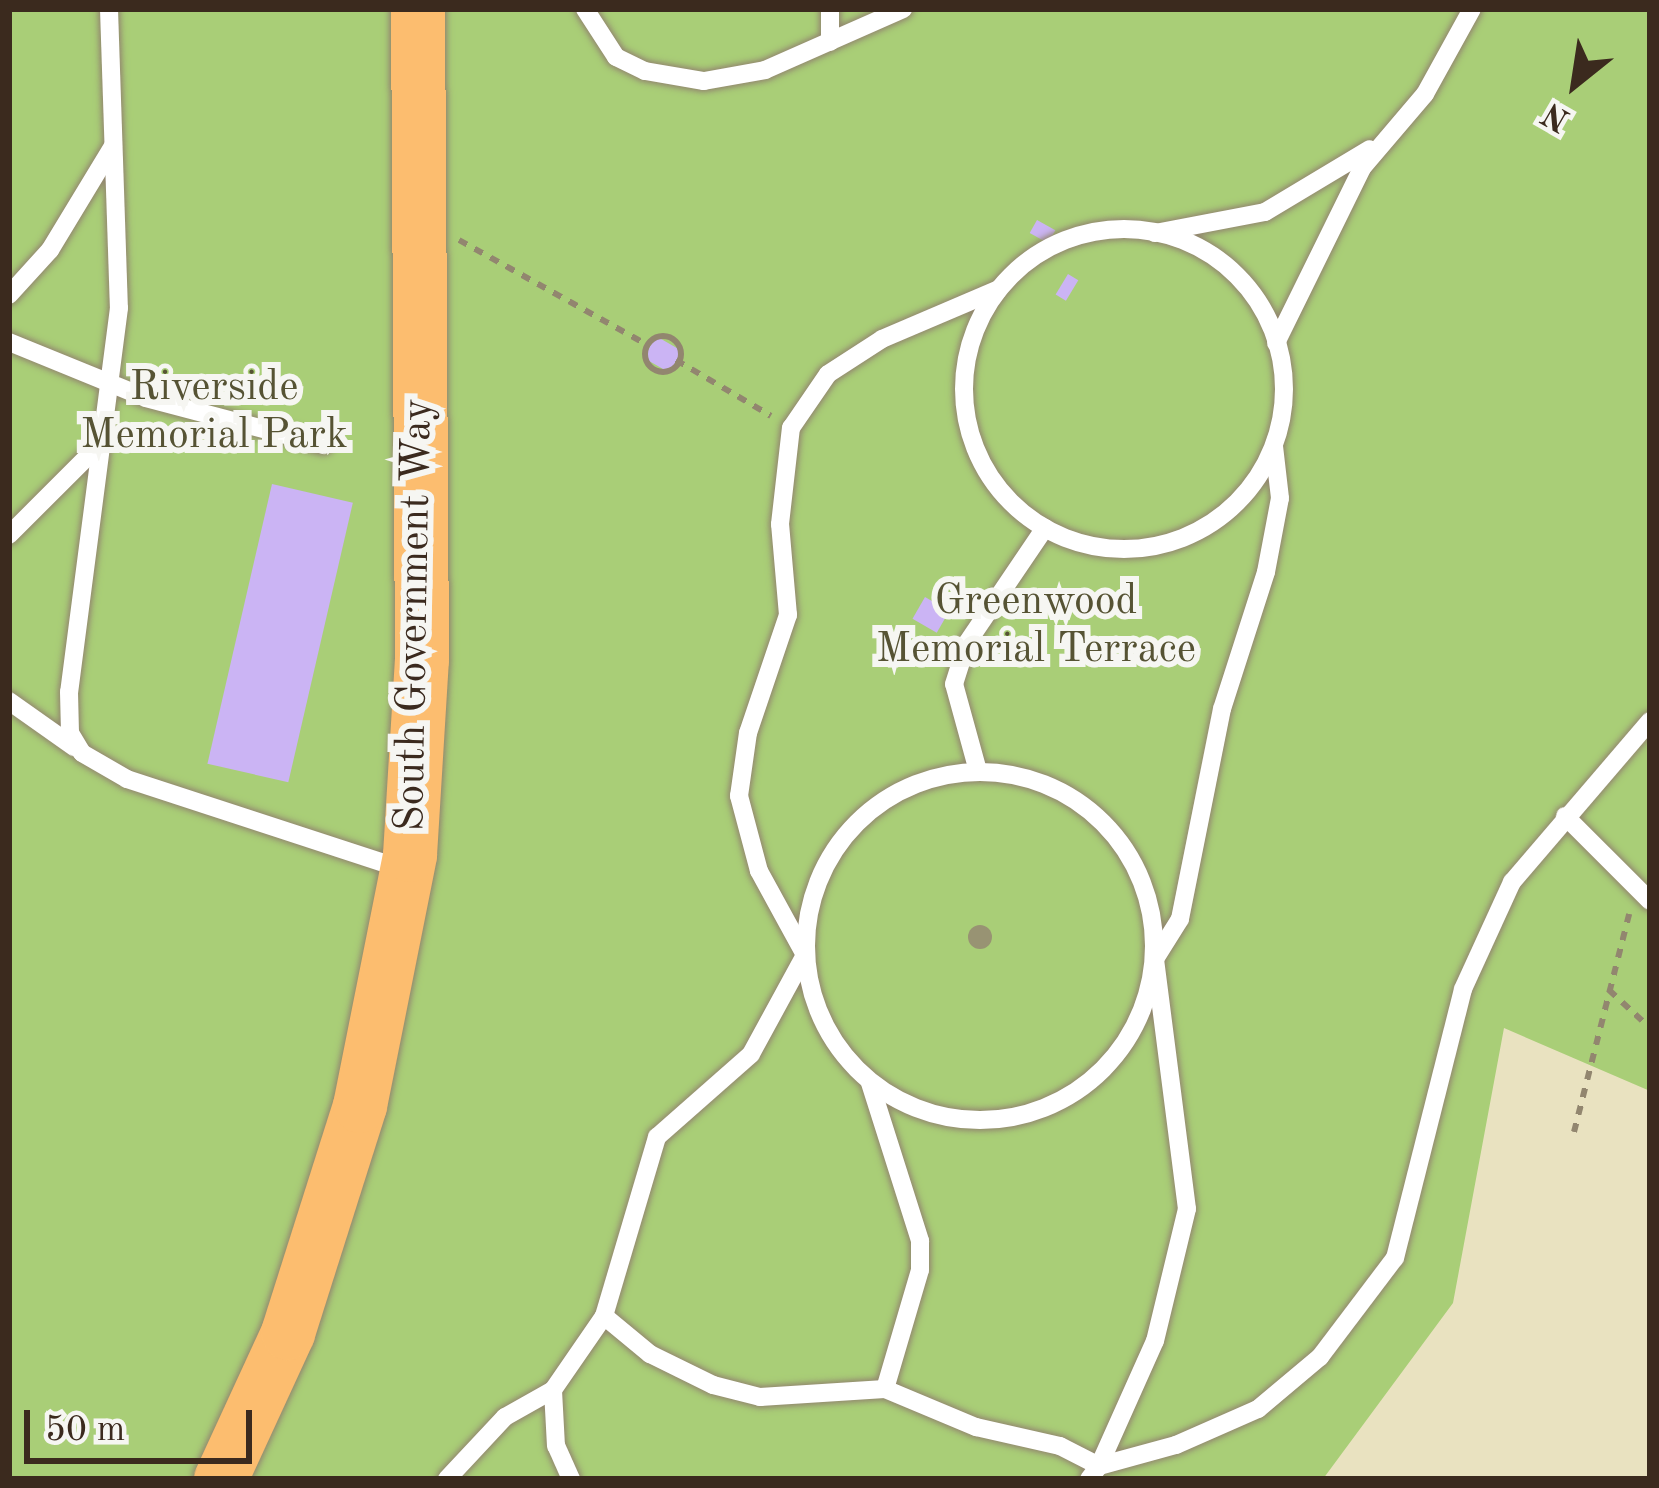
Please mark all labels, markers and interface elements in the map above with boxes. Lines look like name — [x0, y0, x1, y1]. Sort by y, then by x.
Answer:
north arrow — [1515, 24, 1635, 144]
text: N — [1538, 95, 1576, 136]
park label: Riverside Memorial Park — [80, 363, 348, 462]
street label: South Government Way — [386, 398, 444, 832]
park label: Greenwood Memorial Terrace — [876, 577, 1196, 676]
scale bar — [30, 1386, 258, 1460]
text: 50 m — [45, 1413, 125, 1449]

